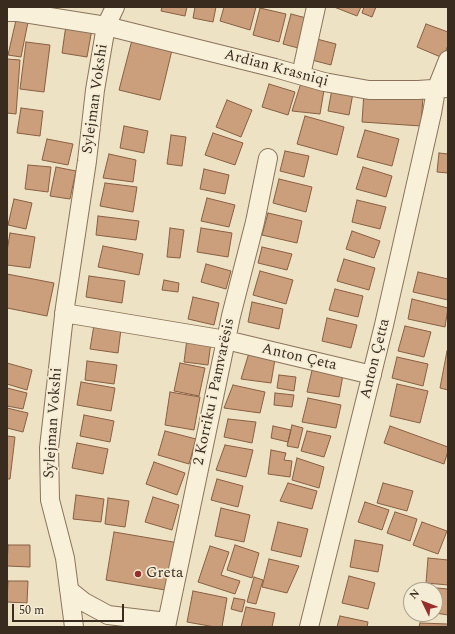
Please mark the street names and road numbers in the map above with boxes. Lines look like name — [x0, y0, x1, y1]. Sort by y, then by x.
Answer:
street label: Sylejman Vokshi — [79, 43, 113, 155]
street label: Ardian Krasniqi — [222, 46, 330, 92]
street label: 2 Korriku i Pamvarësis — [191, 317, 239, 467]
street label: Anton Çetta — [357, 317, 395, 401]
street label: Anton Çeta — [260, 341, 338, 375]
street label: Sylejman Vokshi — [41, 367, 67, 479]

